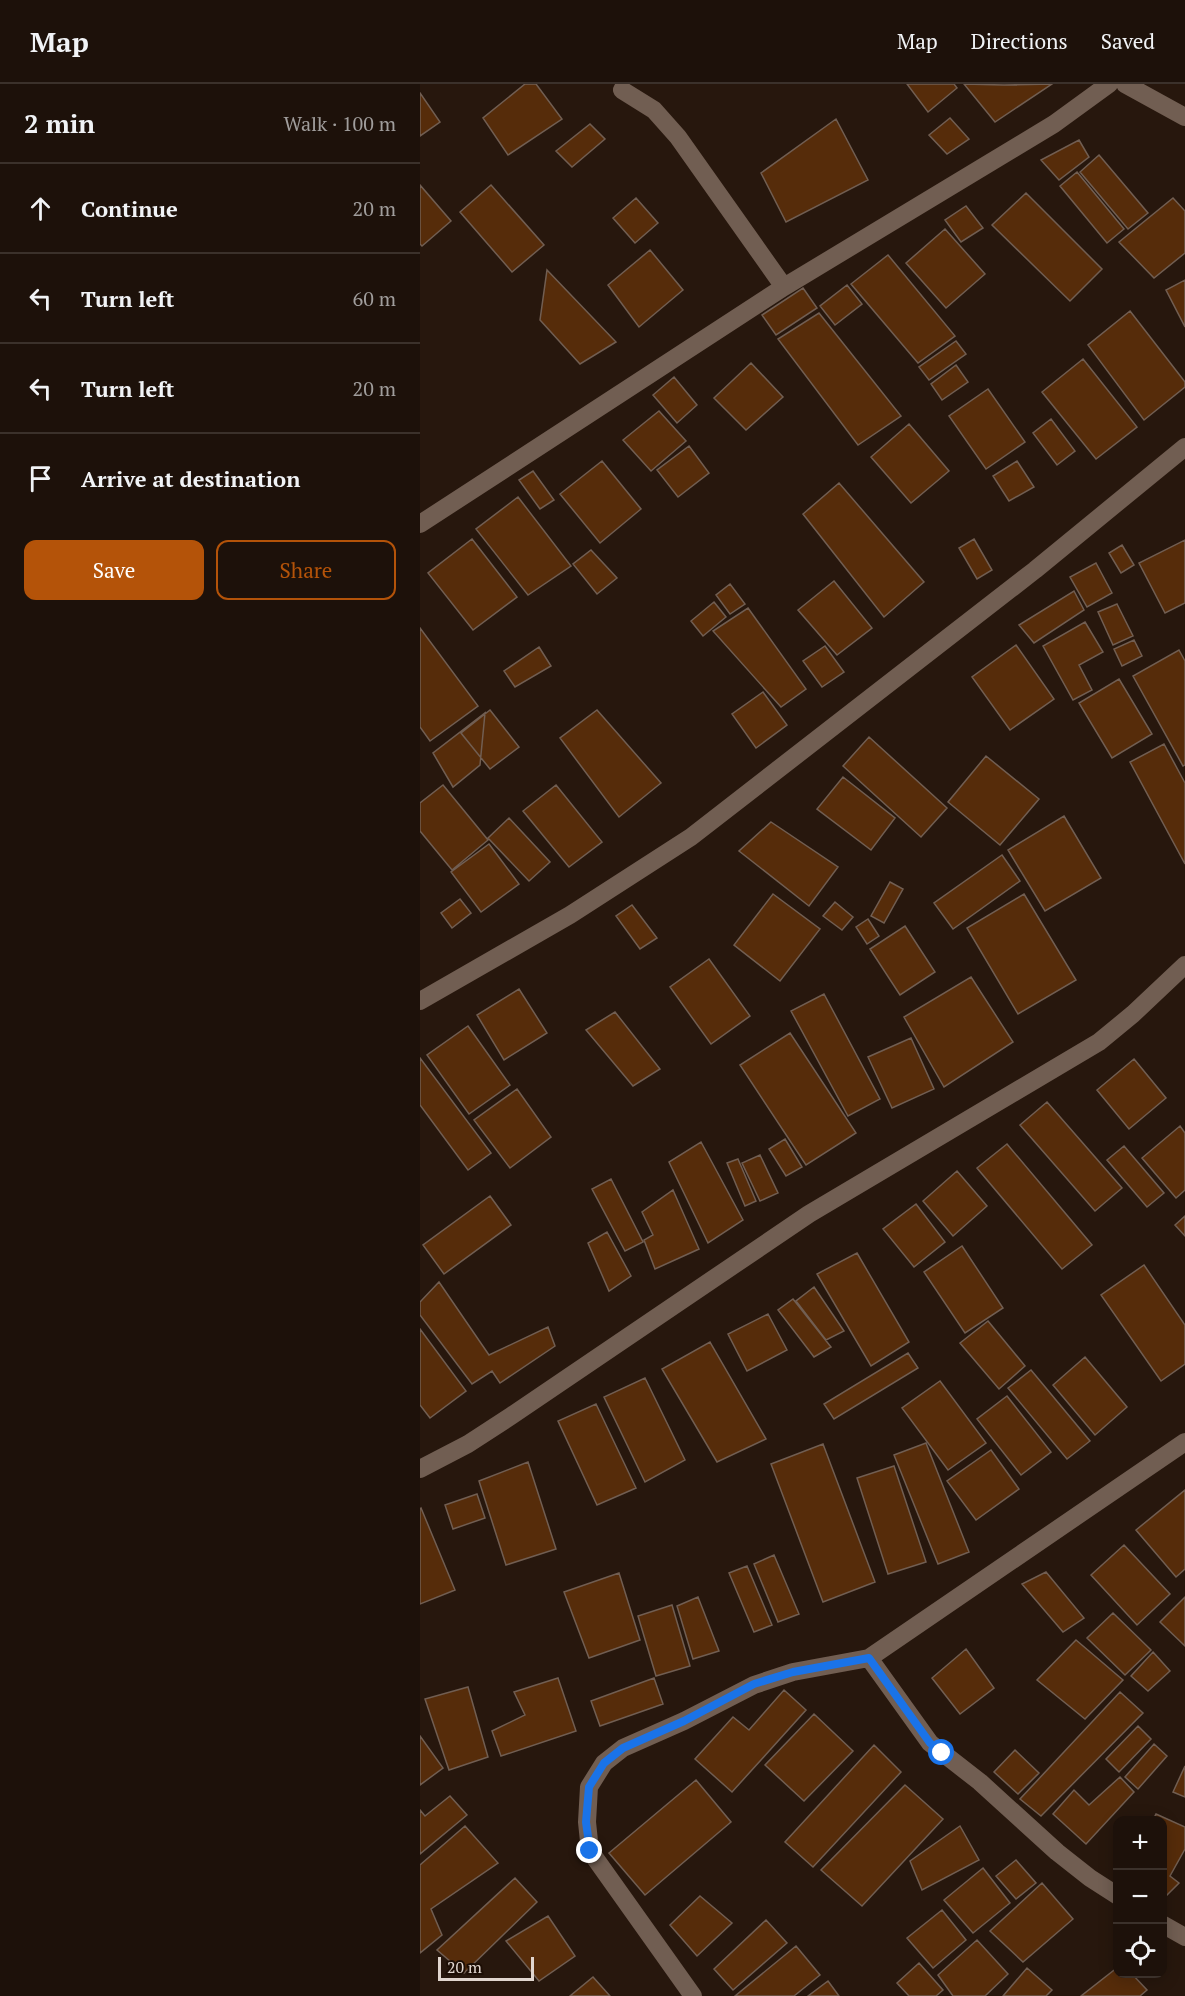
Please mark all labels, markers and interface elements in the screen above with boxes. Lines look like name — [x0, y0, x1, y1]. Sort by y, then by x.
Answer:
text: Map — [30, 23, 89, 60]
text: Map — [897, 27, 938, 55]
text: Directions — [971, 27, 1068, 55]
text: Saved — [1101, 27, 1155, 55]
text: 2 min — [24, 106, 95, 140]
text: Walk · 100 m — [284, 110, 396, 137]
icon: ahead — [24, 192, 57, 225]
text: Continue — [81, 194, 178, 223]
text: 20 m — [353, 195, 396, 222]
icon: left — [24, 282, 57, 315]
text: Turn left — [81, 284, 174, 313]
text: 60 m — [353, 285, 396, 312]
icon: left — [24, 372, 57, 405]
text: Turn left — [81, 374, 174, 403]
text: 20 m — [353, 375, 396, 402]
icon: arrive — [24, 462, 57, 495]
text: Arrive at destination — [81, 464, 300, 493]
button: Save — [24, 540, 204, 600]
button: Share — [216, 540, 396, 600]
route start — [928, 1739, 954, 1765]
map controls — [1113, 1816, 1167, 1978]
button: + — [1113, 1816, 1167, 1870]
route end — [576, 1837, 602, 1863]
button: − — [1113, 1870, 1167, 1924]
button: locate — [1113, 1924, 1167, 1978]
scale bar — [438, 1954, 534, 1982]
text: 20 m — [447, 1956, 482, 1978]

